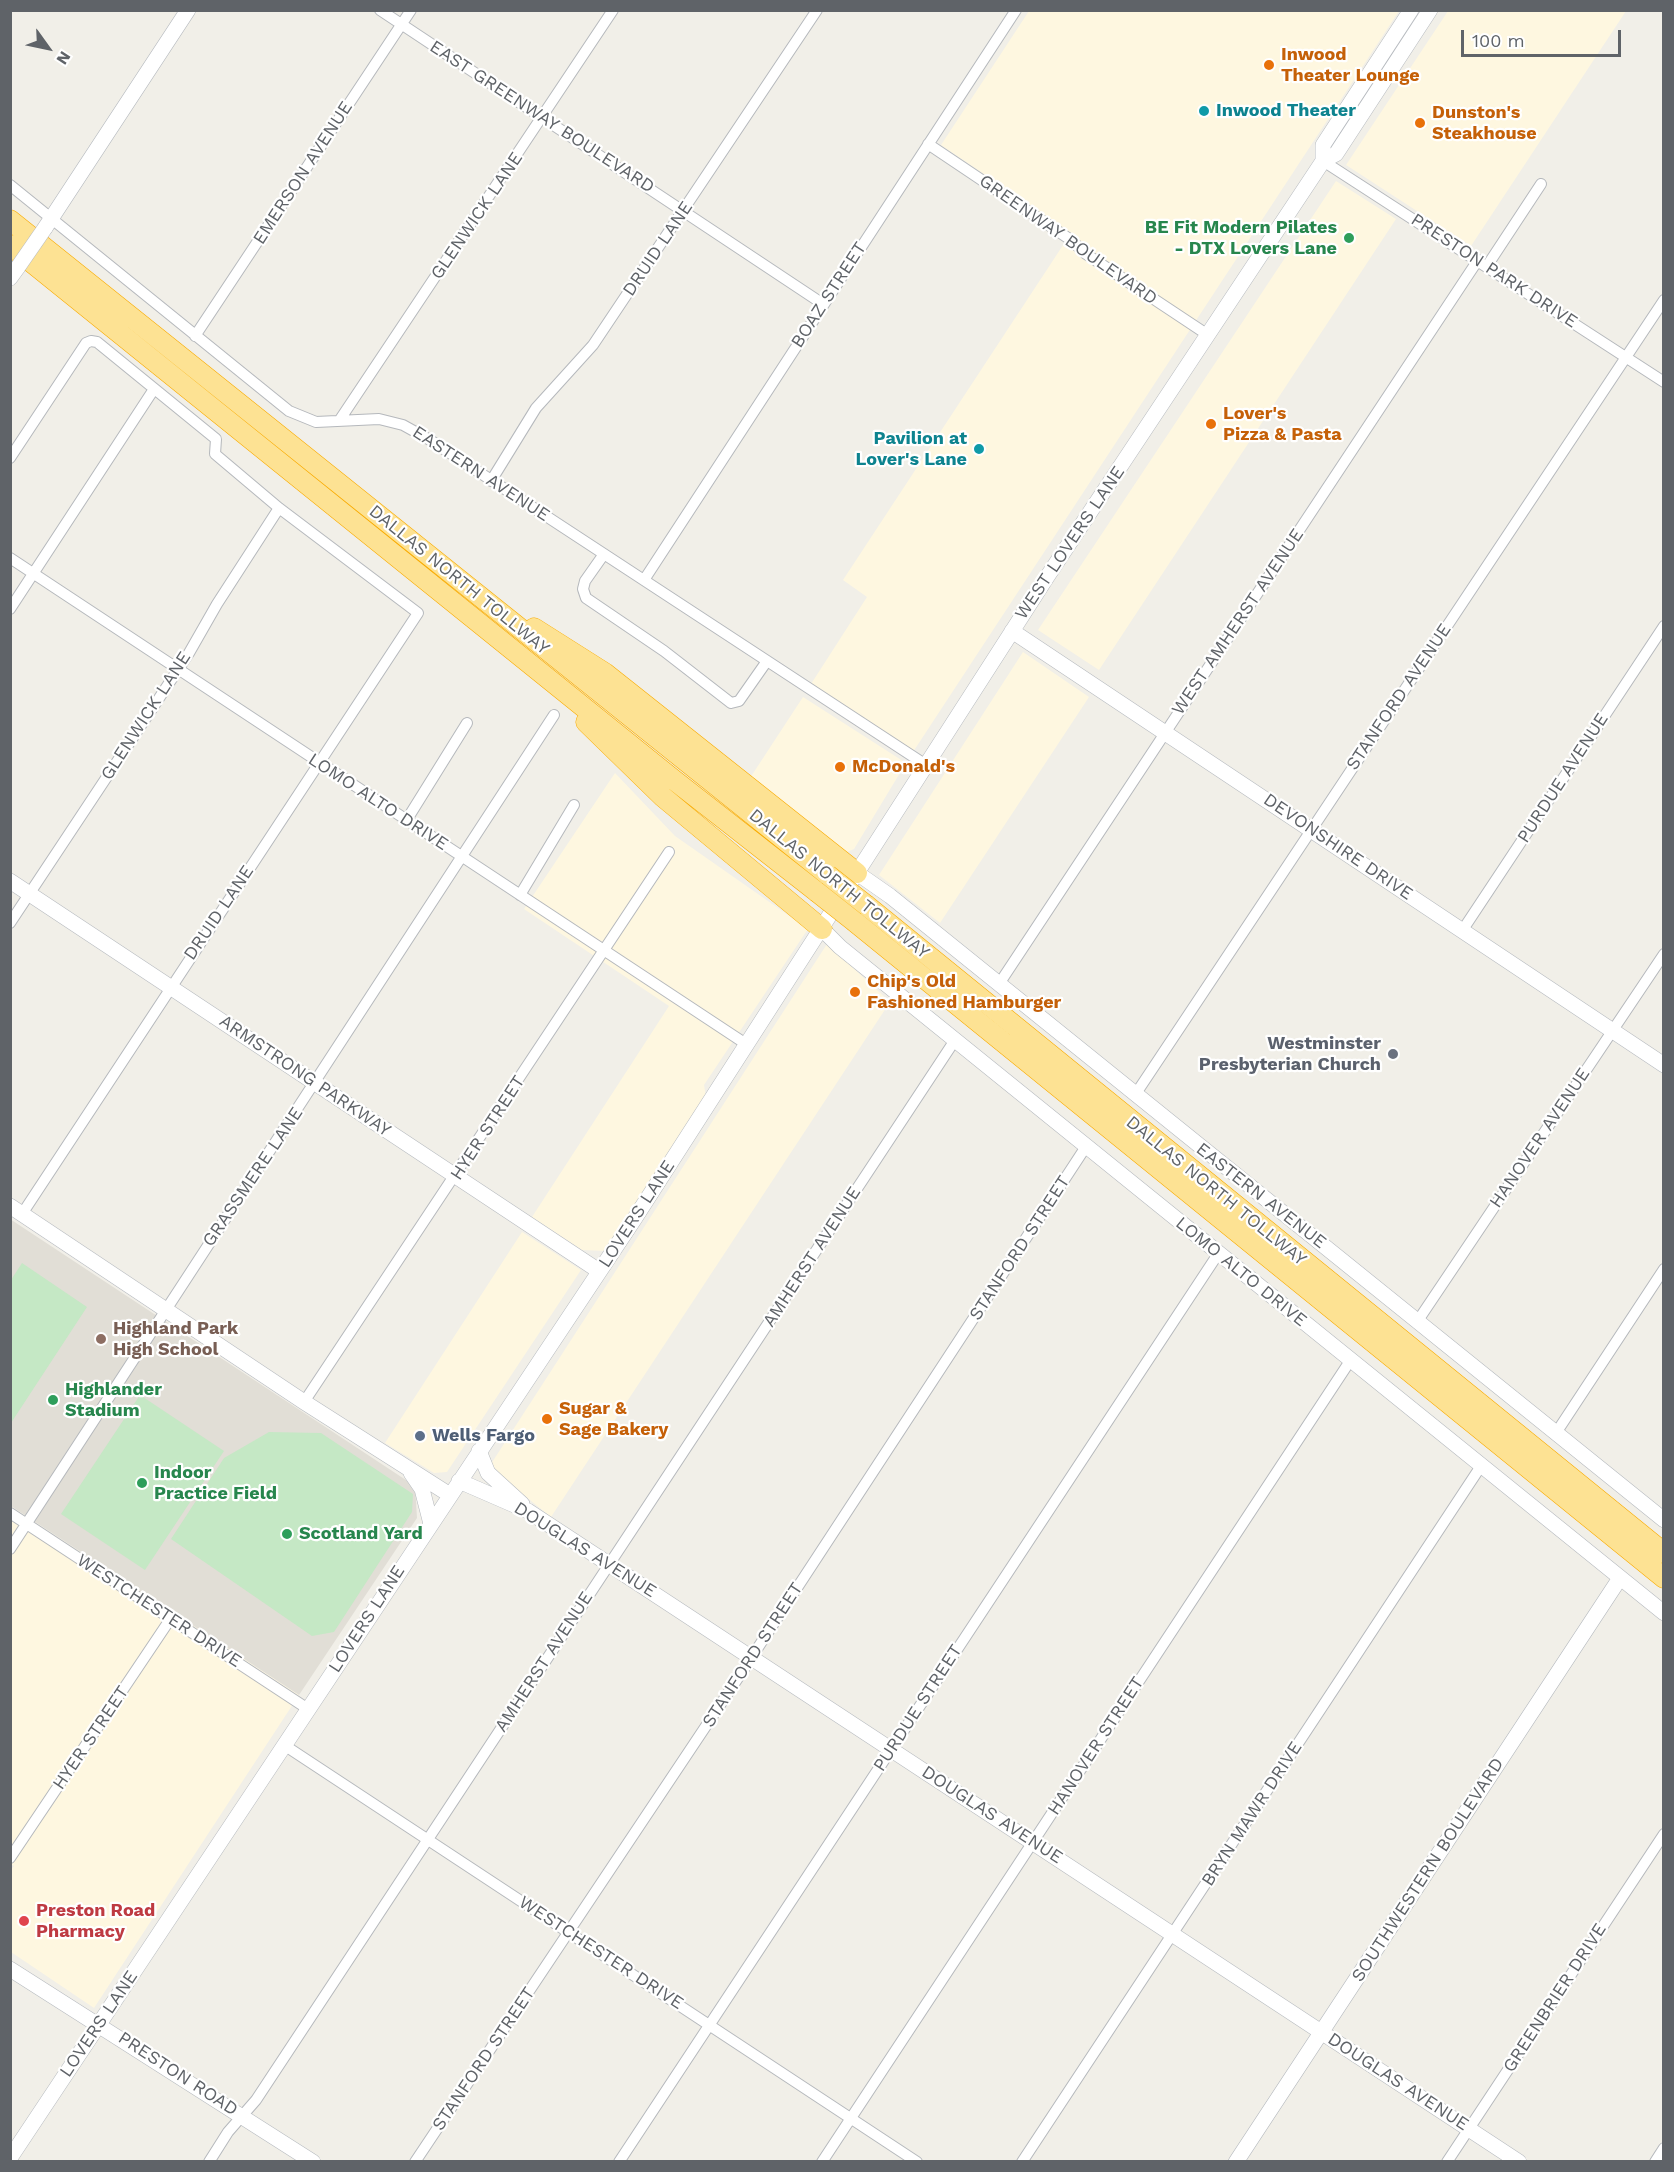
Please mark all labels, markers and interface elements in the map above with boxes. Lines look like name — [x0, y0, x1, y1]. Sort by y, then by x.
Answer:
north arrow — [18, 18, 78, 78]
scale bar — [1464, 18, 1624, 56]
text: 100 m — [1472, 30, 1525, 51]
street label: EAST GREENWAY BOULEVARD — [426, 36, 658, 198]
place label: Inwood Theater Lounge — [1281, 44, 1420, 86]
text: N — [52, 48, 75, 68]
marker: Inwood Theater Lounge — [1262, 58, 1276, 72]
street label: EMERSON AVENUE — [249, 97, 357, 249]
place label: Inwood Theater — [1216, 100, 1356, 122]
place label: Dunston's Steakhouse — [1432, 102, 1537, 144]
marker: Inwood Theater — [1197, 104, 1211, 118]
marker: Dunston's Steakhouse — [1413, 116, 1427, 130]
street label: GLENWICK LANE — [426, 148, 528, 284]
street label: GREENWAY BOULEVARD — [975, 170, 1161, 310]
street label: DRUID LANE — [618, 198, 698, 300]
street label: PRESTON PARK DRIVE — [1407, 209, 1581, 333]
place label: BE Fit Modern Pilates - DTX Lovers Lane — [1145, 217, 1337, 260]
marker: BE Fit Modern Pilates - DTX Lovers Lane — [1342, 231, 1356, 245]
street label: BOAZ STREET — [787, 238, 871, 352]
place label: Lover's Pizza & Pasta — [1223, 403, 1342, 446]
marker: Lover's Pizza & Pasta — [1204, 417, 1218, 431]
street label: EASTERN AVENUE — [408, 422, 554, 526]
place label: Pavilion at Lover's Lane — [856, 428, 967, 470]
marker: Pavilion at Lover's Lane — [972, 442, 986, 456]
street label: WEST LOVERS LANE — [1011, 462, 1129, 624]
street label: DALLAS NORTH TOLLWAY — [364, 501, 554, 659]
street label: WEST AMHERST AVENUE — [1168, 525, 1308, 719]
street label: STANFORD AVENUE — [1342, 620, 1456, 774]
street label: GLENWICK LANE — [96, 648, 196, 784]
street label: PURDUE AVENUE — [1513, 709, 1613, 847]
street label: LOMO ALTO DRIVE — [304, 749, 452, 855]
place label: McDonald's — [852, 756, 955, 778]
marker: McDonald's — [833, 760, 847, 774]
street label: DEVONSHIRE DRIVE — [1259, 789, 1417, 905]
street label: DALLAS NORTH TOLLWAY — [744, 805, 934, 963]
street label: DRUID LANE — [179, 862, 259, 964]
place label: Chip's Old Fashioned Hamburger — [867, 971, 1061, 1014]
marker: Chip's Old Fashioned Hamburger — [848, 985, 862, 999]
street label: ARMSTRONG PARKWAY — [215, 1011, 395, 1141]
place label: Westminster Presbyterian Church — [1199, 1033, 1381, 1076]
marker: Westminster Presbyterian Church — [1386, 1047, 1400, 1061]
street label: HANOVER AVENUE — [1485, 1064, 1595, 1212]
street label: HYER STREET — [446, 1072, 530, 1184]
street label: GRASSMERE LANE — [198, 1103, 308, 1251]
street label: DALLAS NORTH TOLLWAY — [1121, 1112, 1311, 1270]
street label: EASTERN AVENUE — [1192, 1138, 1330, 1254]
street label: LOVERS LANE — [594, 1156, 680, 1272]
street label: STANFORD STREET — [965, 1172, 1075, 1324]
street label: AMHERST AVENUE — [758, 1183, 866, 1331]
street label: LOMO ALTO DRIVE — [1171, 1212, 1311, 1332]
place label: Highland Park High School — [113, 1318, 238, 1360]
marker: Highland Park High School — [94, 1332, 108, 1346]
place label: Highlander Stadium — [65, 1379, 162, 1422]
marker: Highlander Stadium — [46, 1393, 60, 1407]
place label: Sugar & Sage Bakery — [559, 1398, 668, 1440]
marker: Sugar & Sage Bakery — [540, 1412, 554, 1426]
place label: Wells Fargo — [432, 1425, 535, 1447]
marker: Wells Fargo — [413, 1429, 427, 1443]
place label: Indoor Practice Field — [154, 1462, 277, 1504]
marker: Indoor Practice Field — [135, 1476, 149, 1490]
street label: DOUGLAS AVENUE — [510, 1497, 660, 1603]
place label: Scotland Yard — [299, 1523, 423, 1545]
marker: Scotland Yard — [280, 1527, 294, 1541]
street label: WESTCHESTER DRIVE — [73, 1550, 245, 1672]
street label: LOVERS LANE — [324, 1561, 410, 1677]
street label: STANFORD STREET — [698, 1579, 808, 1731]
street label: AMHERST AVENUE — [490, 1588, 598, 1736]
street label: PURDUE STREET — [869, 1641, 967, 1775]
street label: HANOVER STREET — [1043, 1673, 1149, 1819]
street label: HYER STREET — [48, 1682, 134, 1794]
street label: BRYN MAWR DRIVE — [1197, 1738, 1307, 1890]
street label: SOUTHWESTERN BOULEVARD — [1347, 1754, 1509, 1986]
street label: DOUGLAS AVENUE — [917, 1761, 1067, 1869]
street label: WESTCHESTER DRIVE — [515, 1892, 687, 2014]
place label: Preston Road Pharmacy — [36, 1900, 155, 1942]
marker: Preston Road Pharmacy — [17, 1914, 31, 1928]
street label: GREENBRIER DRIVE — [1499, 1919, 1611, 2077]
street label: LOVERS LANE — [55, 1967, 143, 2081]
street label: STANFORD STREET — [428, 1983, 540, 2135]
street label: PRESTON ROAD — [114, 2027, 242, 2121]
street label: DOUGLAS AVENUE — [1323, 2028, 1473, 2136]

